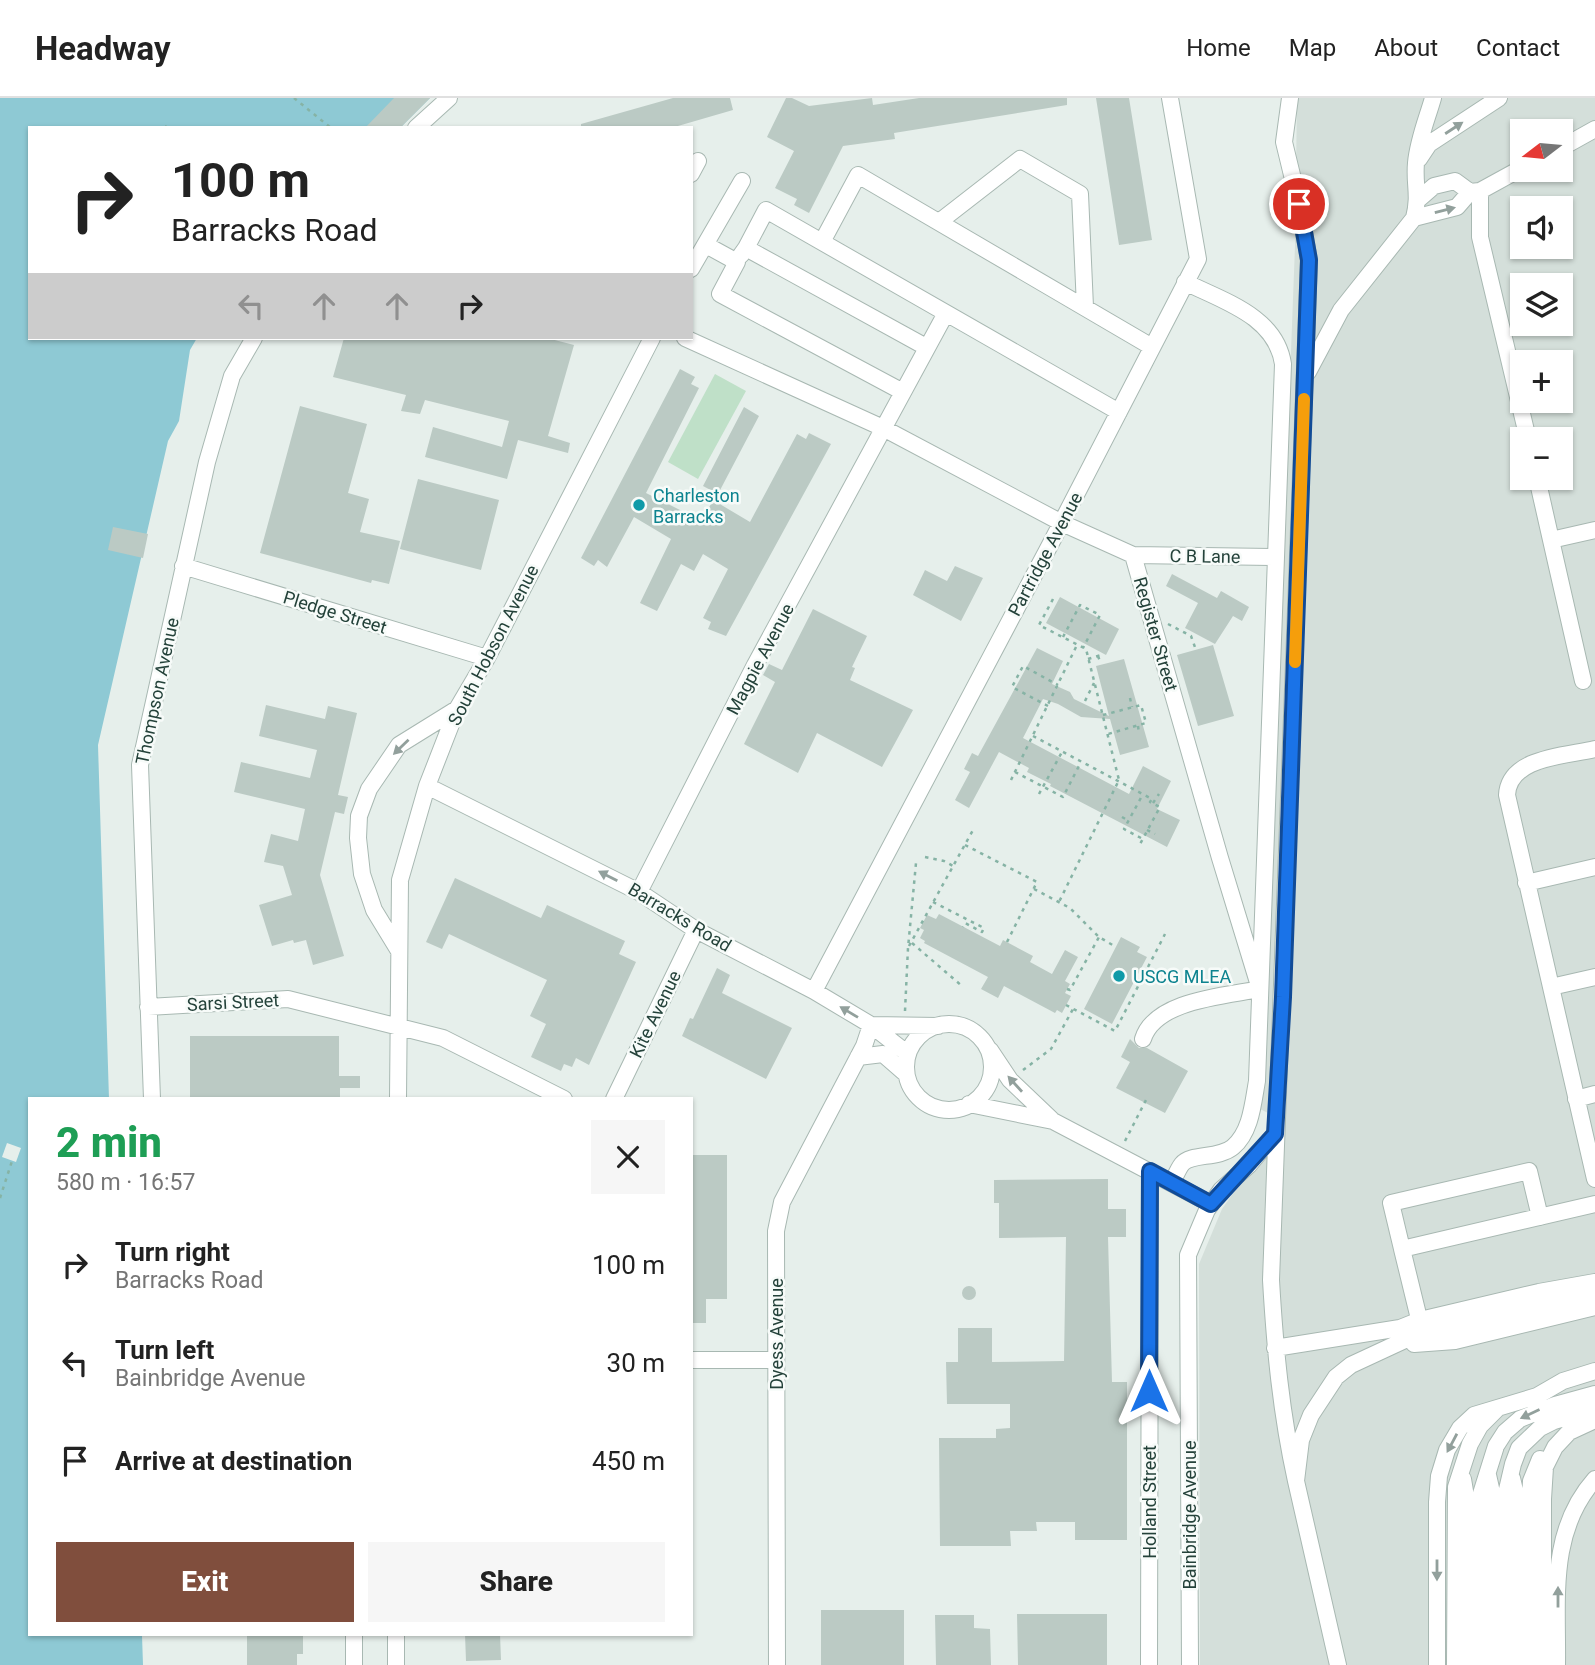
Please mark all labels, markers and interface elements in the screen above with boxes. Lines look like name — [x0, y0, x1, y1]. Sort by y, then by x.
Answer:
text: Headway — [35, 29, 171, 68]
text: Home — [1186, 34, 1251, 62]
text: Map — [1289, 34, 1336, 62]
text: About — [1374, 34, 1438, 62]
text: Contact — [1476, 34, 1560, 62]
north arrow — [1510, 119, 1573, 182]
map controls — [1510, 119, 1573, 490]
one-way arrow — [1444, 121, 1463, 134]
text: 100 m — [171, 152, 310, 209]
icon: right — [56, 154, 147, 245]
pin — [1269, 174, 1329, 234]
icon: arrive — [1280, 185, 1318, 223]
button: sound — [1510, 196, 1573, 259]
one-way arrow — [1434, 204, 1456, 215]
text: Barracks Road — [171, 211, 378, 249]
button: layers — [1510, 273, 1573, 336]
icon: left — [232, 287, 270, 325]
icon: ahead — [305, 287, 343, 325]
icon: ahead — [378, 287, 416, 325]
icon: right — [451, 287, 489, 325]
button: + — [1510, 350, 1573, 413]
button: − — [1510, 427, 1573, 490]
place label: Charleston Barracks — [653, 485, 740, 527]
street label: Partridge Avenue — [1004, 489, 1086, 619]
marker: Charleston Barracks — [631, 497, 647, 513]
street label: C B Lane — [1169, 545, 1241, 567]
street label: South Hobson Avenue — [443, 561, 543, 729]
street label: Register Street — [1130, 574, 1182, 694]
street label: Pledge Street — [281, 586, 389, 638]
street label: Magpie Avenue — [722, 600, 798, 718]
street label: Thompson Avenue — [131, 616, 183, 766]
one-way arrow — [392, 739, 410, 755]
one-way arrow — [598, 871, 618, 882]
street label: Barracks Road — [625, 878, 735, 956]
place label: USCG MLEA — [1133, 966, 1231, 987]
street label: Kite Avenue — [625, 967, 685, 1061]
marker: USCG MLEA — [1111, 968, 1127, 984]
street label: Sarsi Street — [186, 989, 280, 1015]
one-way arrow — [839, 1006, 858, 1018]
one-way arrow — [1008, 1076, 1024, 1093]
text: 2 min — [56, 1118, 162, 1167]
button: close — [591, 1120, 665, 1194]
text: 580 m · 16:57 — [56, 1169, 195, 1196]
text: Turn right — [115, 1237, 230, 1267]
icon: right — [56, 1246, 94, 1284]
text: 100 m — [592, 1250, 665, 1280]
text: Barracks Road — [115, 1267, 264, 1294]
street label: Dyess Avenue — [766, 1278, 787, 1390]
text: Turn left — [115, 1335, 214, 1365]
icon: left — [56, 1344, 94, 1382]
text: 30 m — [607, 1348, 665, 1378]
position arrow — [1112, 1354, 1186, 1428]
text: Bainbridge Avenue — [115, 1365, 305, 1392]
one-way arrow — [1520, 1409, 1540, 1420]
one-way arrow — [1446, 1434, 1458, 1454]
street label: Bainbridge Avenue — [1179, 1440, 1200, 1590]
icon: arrive — [56, 1442, 94, 1480]
street label: Holland Street — [1139, 1445, 1160, 1559]
text: Arrive at destination — [115, 1446, 352, 1476]
text: 450 m — [592, 1446, 665, 1476]
button: Exit — [56, 1542, 354, 1622]
button: Share — [368, 1542, 665, 1622]
one-way arrow — [1431, 1559, 1443, 1581]
one-way arrow — [1552, 1586, 1564, 1608]

